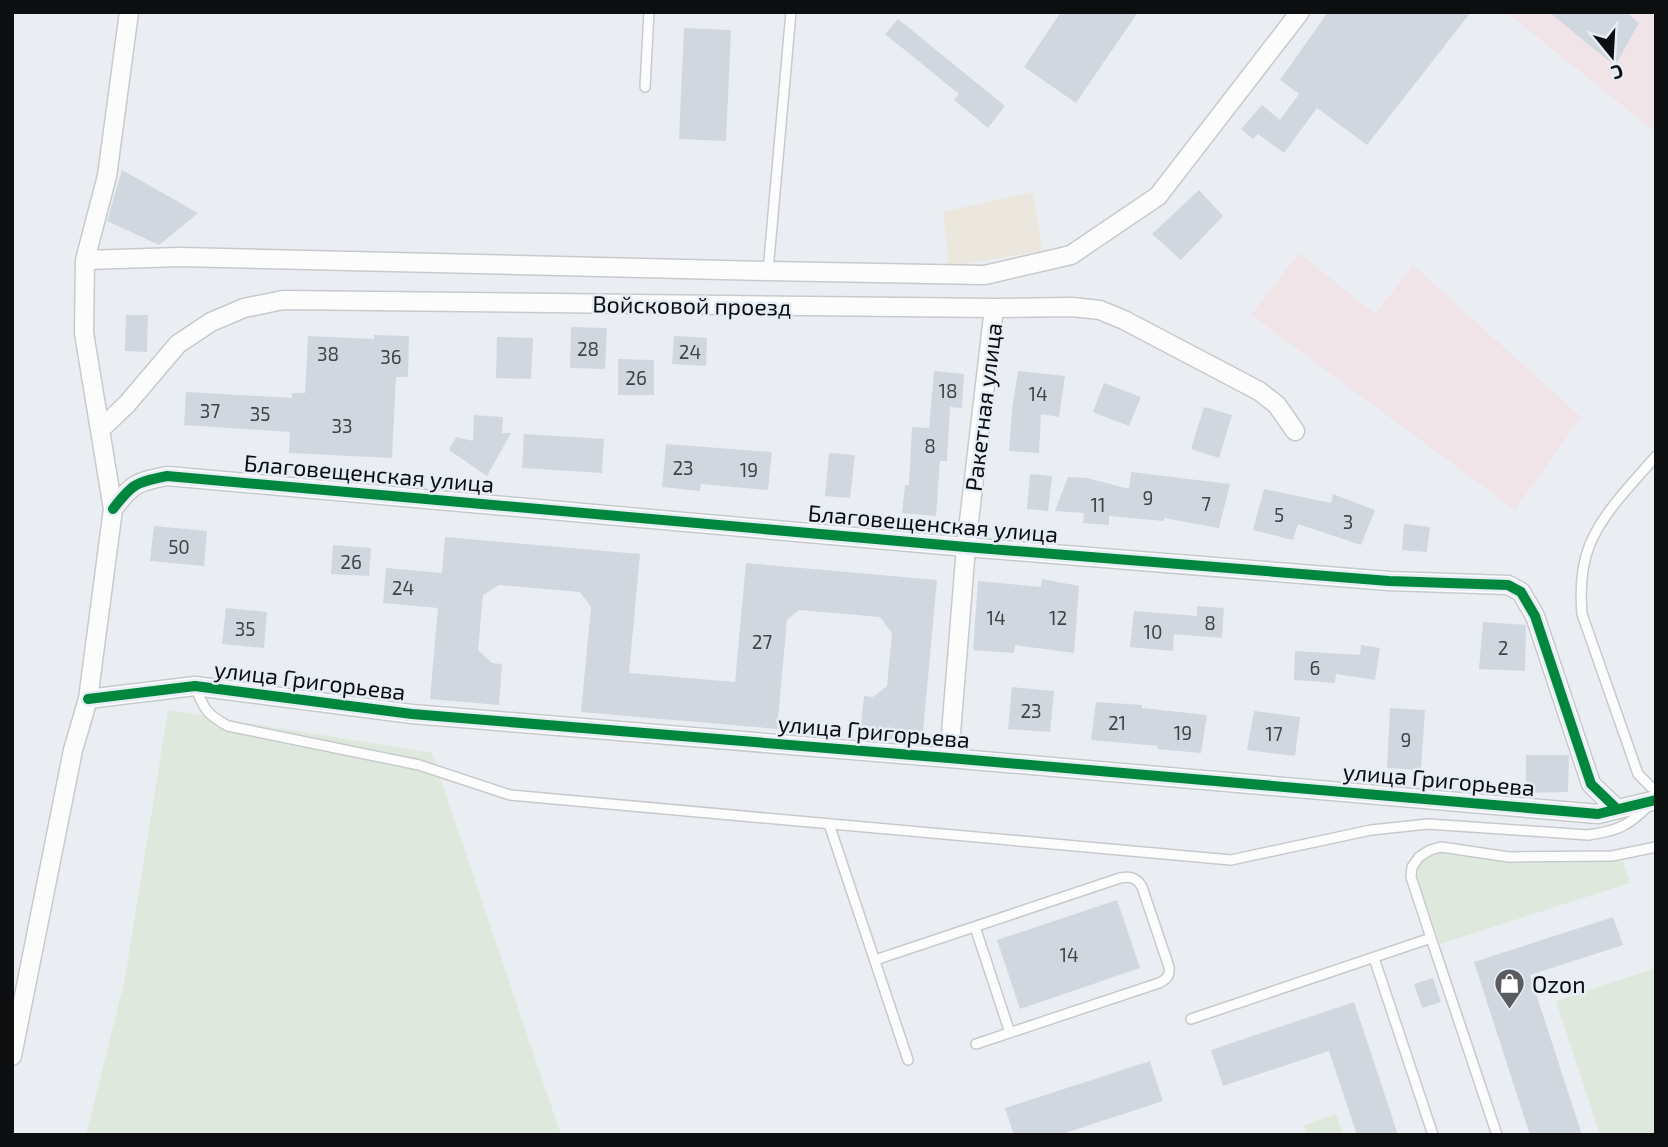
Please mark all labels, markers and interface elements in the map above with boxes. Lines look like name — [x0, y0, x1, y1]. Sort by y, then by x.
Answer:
north arrow — [1577, 21, 1647, 91]
text: С — [1609, 60, 1626, 85]
street label: Войсковой проезд — [592, 289, 792, 321]
street label: Ракетная улица — [959, 321, 1008, 493]
house number: 28 — [577, 337, 599, 360]
house number: 24 — [679, 340, 701, 363]
house number: 38 — [317, 342, 339, 365]
house number: 36 — [380, 345, 402, 368]
house number: 26 — [625, 366, 647, 389]
house number: 18 — [938, 379, 958, 402]
house number: 14 — [1028, 382, 1048, 405]
house number: 37 — [200, 399, 220, 422]
house number: 35 — [250, 402, 270, 425]
house number: 33 — [331, 414, 353, 437]
house number: 8 — [924, 434, 936, 457]
street label: Благовещенская улица — [243, 448, 495, 499]
house number: 23 — [672, 456, 694, 479]
house number: 19 — [740, 458, 758, 481]
house number: 9 — [1143, 486, 1153, 509]
house number: 7 — [1201, 492, 1211, 515]
house number: 11 — [1090, 493, 1106, 516]
street label: Благовещенская улица — [807, 498, 1059, 549]
house number: 5 — [1274, 503, 1284, 526]
house number: 3 — [1343, 510, 1353, 533]
house number: 50 — [168, 535, 190, 558]
house number: 26 — [340, 550, 362, 573]
house number: 24 — [392, 576, 414, 599]
house number: 14 — [986, 606, 1006, 629]
house number: 12 — [1049, 606, 1067, 629]
house number: 8 — [1204, 611, 1216, 634]
house number: 35 — [235, 617, 255, 640]
house number: 10 — [1143, 620, 1163, 643]
house number: 27 — [752, 630, 772, 653]
house number: 2 — [1498, 636, 1508, 659]
street label: улица Григорьева — [213, 654, 407, 707]
house number: 6 — [1310, 656, 1320, 679]
house number: 23 — [1020, 699, 1042, 722]
street label: улица Григорьева — [777, 709, 971, 754]
house number: 21 — [1108, 711, 1126, 734]
house number: 19 — [1174, 721, 1192, 744]
house number: 17 — [1265, 722, 1283, 745]
house number: 9 — [1401, 728, 1411, 751]
street label: улица Григорьева — [1342, 757, 1536, 802]
house number: 14 — [1059, 943, 1079, 966]
shop icon: Ozon — [1492, 967, 1526, 1011]
place label: Ozon — [1532, 970, 1586, 998]

